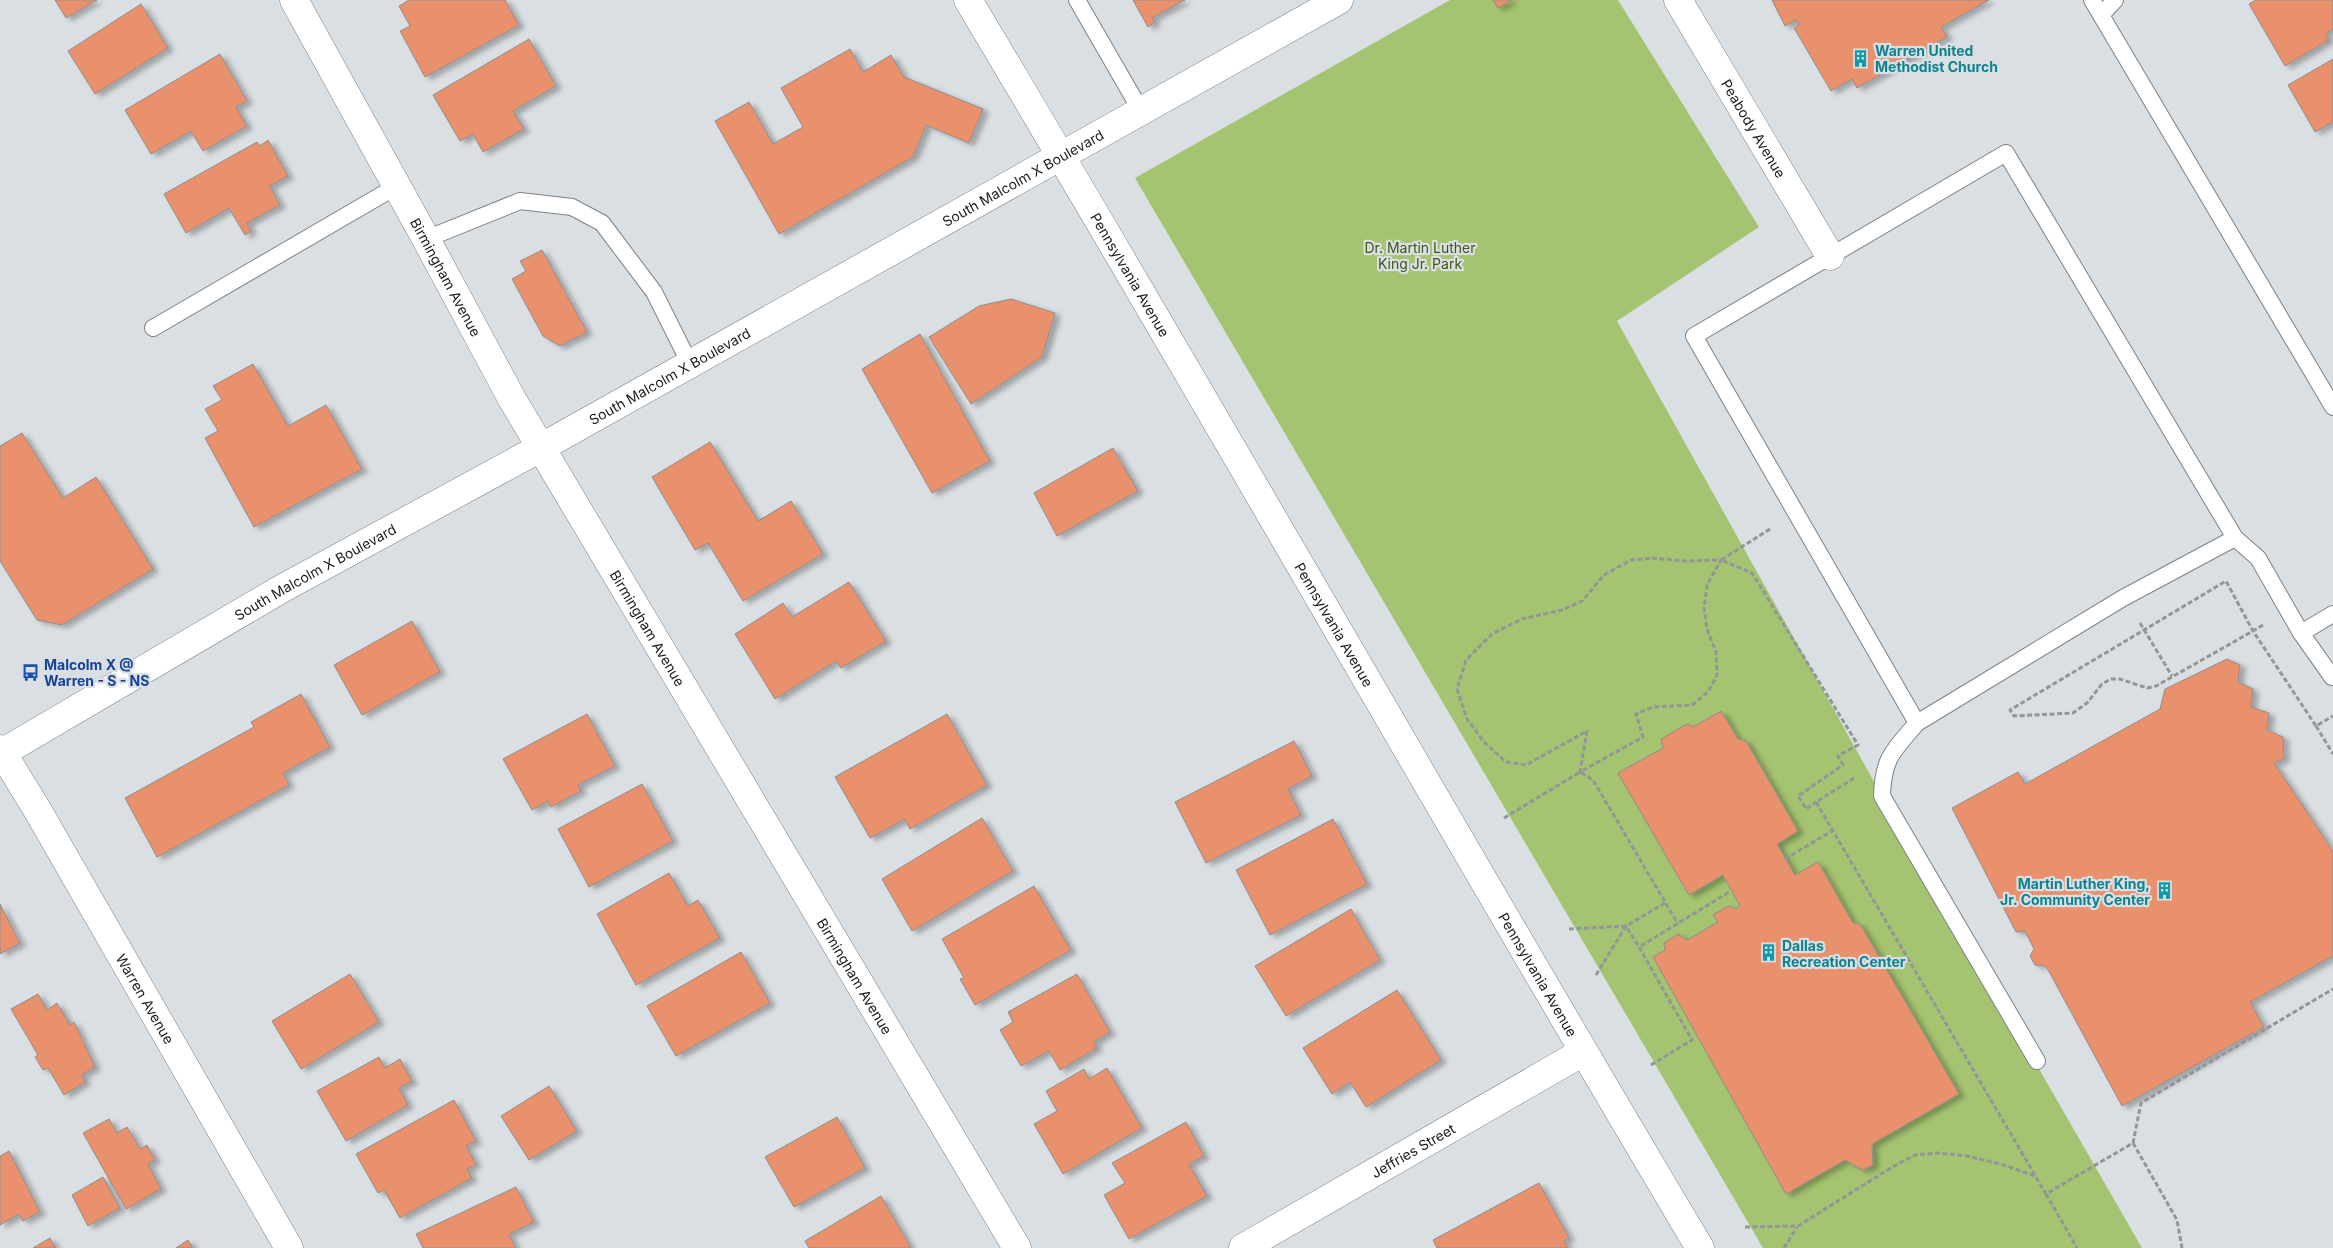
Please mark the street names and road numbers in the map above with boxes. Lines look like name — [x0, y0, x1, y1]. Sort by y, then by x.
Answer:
street label: Peabody Avenue — [1718, 76, 1790, 180]
street label: South Malcolm X Boulevard — [939, 125, 1106, 229]
street label: Pennsylvania Avenue — [1088, 209, 1174, 339]
street label: Birmingham Avenue — [407, 215, 485, 339]
street label: South Malcolm X Boulevard — [586, 324, 753, 428]
street label: South Malcolm X Boulevard — [231, 520, 399, 623]
street label: Pennsylvania Avenue — [1292, 559, 1377, 689]
street label: Birmingham Avenue — [607, 567, 689, 689]
street label: Pennsylvania Avenue — [1496, 909, 1581, 1039]
street label: Birmingham Avenue — [814, 915, 896, 1037]
street label: Warren Avenue — [113, 950, 178, 1047]
street label: Jeffries Street — [1368, 1119, 1458, 1181]

